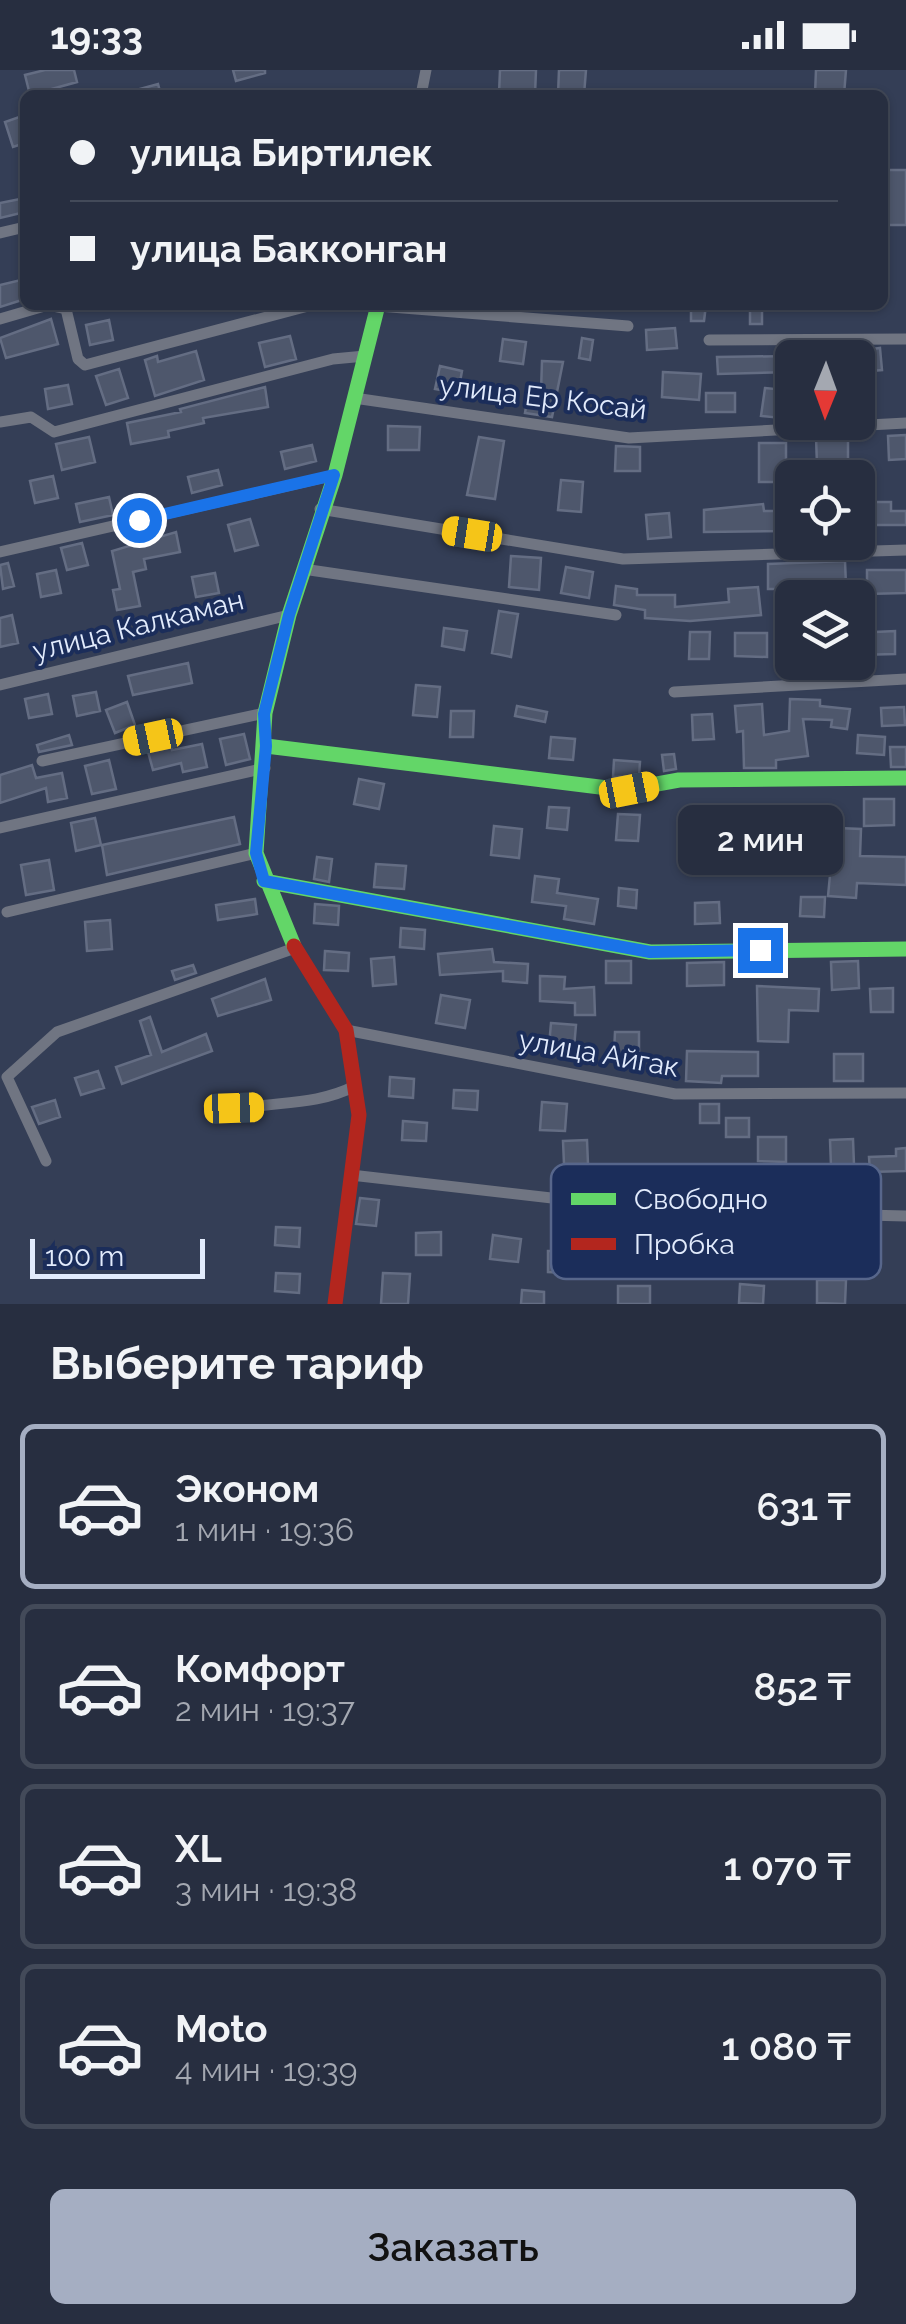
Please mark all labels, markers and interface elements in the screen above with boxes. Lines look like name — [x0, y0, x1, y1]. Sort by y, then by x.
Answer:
text: 19:33 — [50, 13, 143, 58]
text: улица Биртилек — [130, 130, 433, 175]
text: улица Бакконган — [130, 226, 447, 271]
north arrow — [775, 340, 875, 440]
map controls — [775, 340, 875, 680]
street label: улица Ер Косай — [437, 368, 648, 427]
button: locate — [775, 460, 875, 560]
route start — [117, 498, 162, 543]
car — [440, 514, 504, 554]
button: layers — [775, 580, 875, 680]
street label: улица Калкаман — [29, 583, 247, 668]
car — [121, 716, 185, 758]
car — [597, 770, 661, 810]
callout: 2 мин — [678, 805, 842, 875]
text: 2 мин — [717, 821, 804, 858]
route end — [738, 928, 783, 973]
street label: улица Айгак — [516, 1023, 682, 1084]
car — [203, 1092, 265, 1124]
legend — [551, 1164, 881, 1279]
text: Свободно — [634, 1183, 768, 1216]
text: Пробка — [634, 1228, 735, 1261]
scale bar — [30, 1234, 205, 1278]
text: 100 m — [45, 1240, 124, 1273]
text: Выберите тариф — [50, 1337, 424, 1390]
icon: car — [55, 1462, 145, 1552]
text: Эконом — [175, 1466, 319, 1511]
text: 631 ₸ — [756, 1484, 851, 1529]
text: 1 мин · 19:36 — [175, 1511, 354, 1548]
icon: car — [55, 1642, 145, 1732]
text: Комфорт — [175, 1646, 345, 1691]
text: 852 ₸ — [754, 1664, 851, 1709]
text: 2 мин · 19:37 — [175, 1691, 355, 1728]
icon: car — [55, 1822, 145, 1912]
text: XL — [175, 1826, 222, 1871]
text: 1 070 ₸ — [723, 1844, 851, 1889]
text: 3 мин · 19:38 — [175, 1871, 357, 1908]
icon: car — [55, 2002, 145, 2092]
text: Moto — [175, 2006, 268, 2051]
text: 1 080 ₸ — [721, 2024, 851, 2069]
text: 4 мин · 19:39 — [175, 2051, 357, 2088]
button: Заказать — [50, 2189, 856, 2304]

